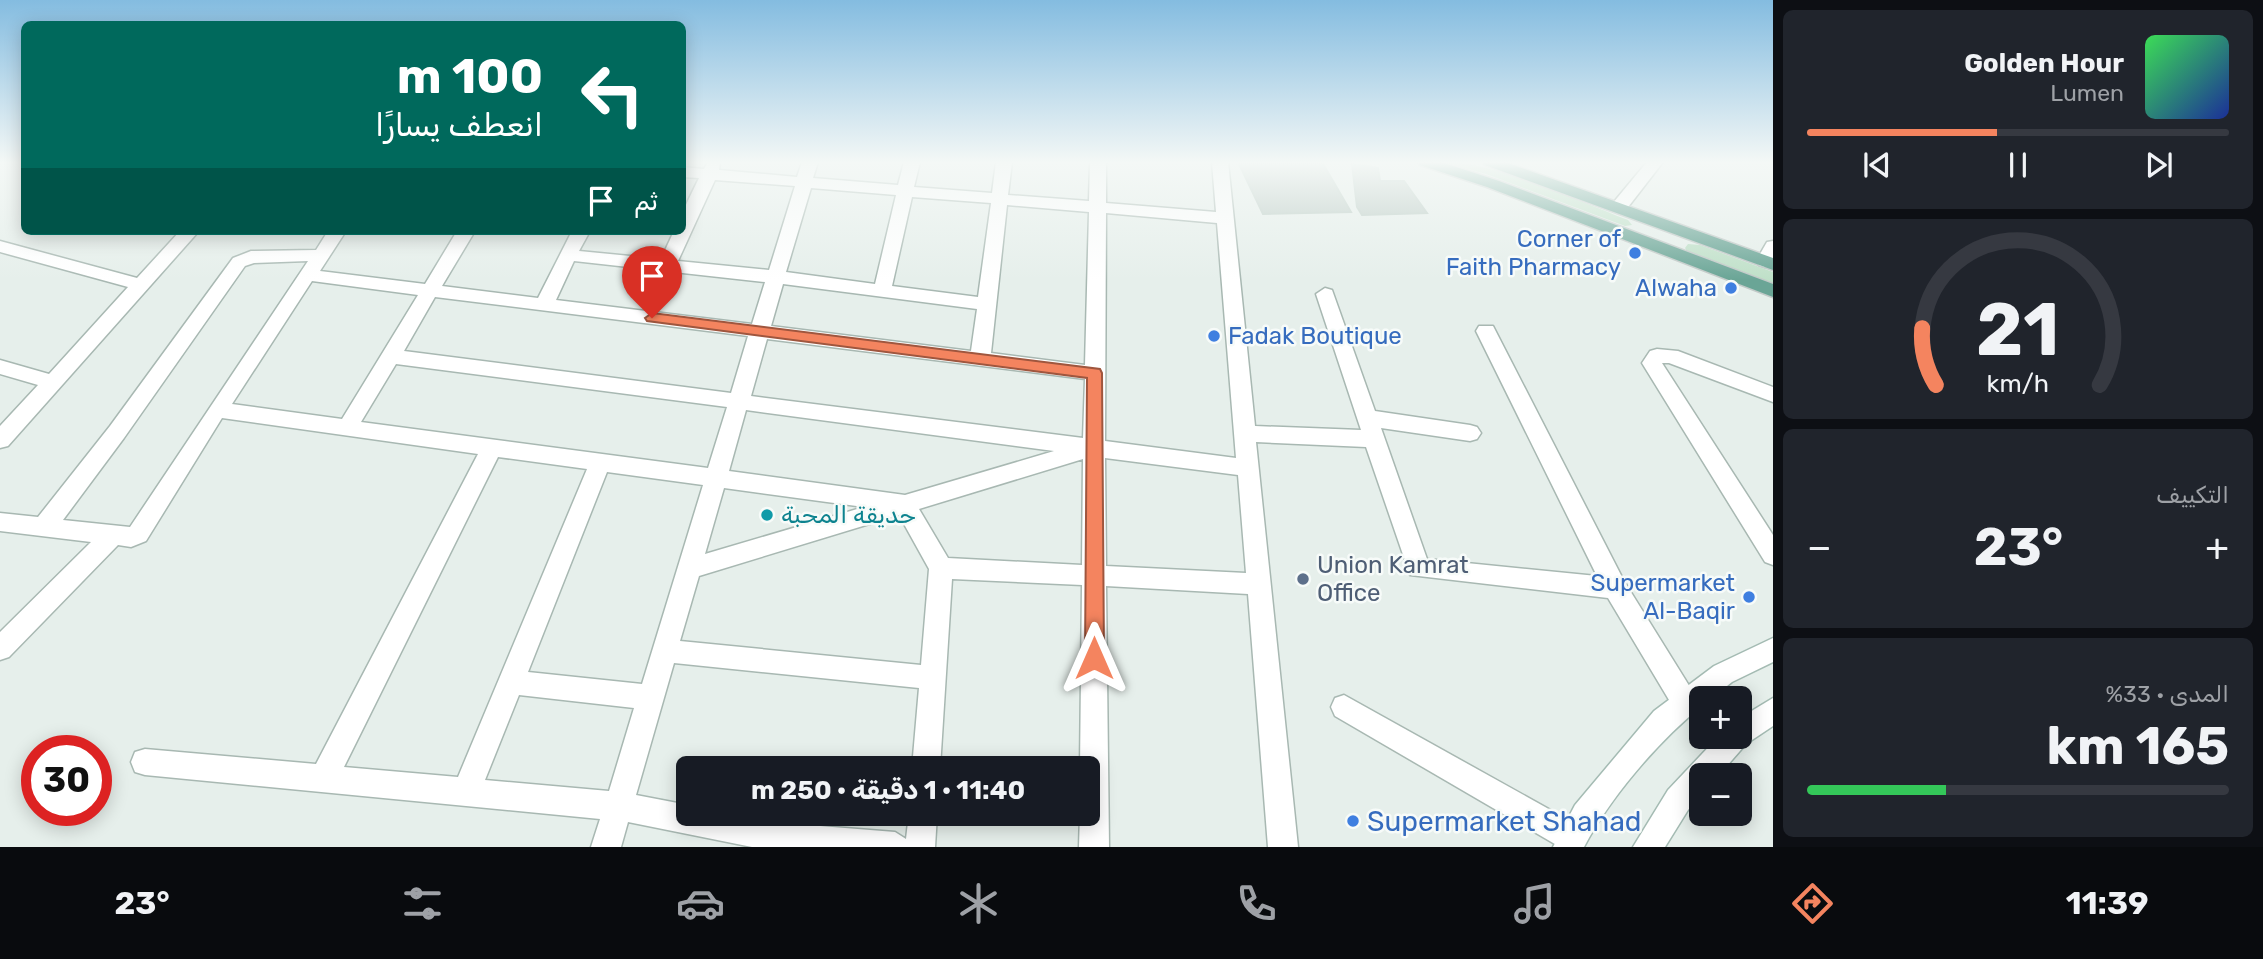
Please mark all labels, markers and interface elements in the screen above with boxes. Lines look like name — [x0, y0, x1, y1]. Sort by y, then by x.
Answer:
text: 100 m — [397, 47, 543, 105]
text: Golden Hour — [1964, 48, 2124, 79]
icon: left — [567, 49, 658, 140]
text: Lumen — [2050, 79, 2124, 107]
text: انعطف يسارًا — [375, 106, 543, 144]
icon: previous — [1858, 146, 1896, 184]
icon: pause — [1999, 146, 2037, 184]
icon: next — [2140, 146, 2178, 184]
icon: arrive — [582, 182, 620, 220]
text: ثم — [634, 186, 658, 217]
place label: Corner of Faith Pharmacy — [1446, 225, 1622, 281]
marker: Corner of Faith Pharmacy — [1627, 245, 1643, 261]
pin — [622, 246, 682, 318]
icon: arrive — [633, 257, 671, 295]
place label: Alwaha — [1635, 274, 1717, 302]
marker: Alwaha — [1723, 280, 1739, 296]
text: 21 — [1976, 287, 2060, 373]
place label: Fadak Boutique — [1228, 322, 1402, 350]
marker: Fadak Boutique — [1206, 328, 1222, 344]
text: km/h — [1987, 369, 2049, 398]
text: التكييف — [2156, 481, 2229, 509]
place label: حديقة المحبة — [781, 501, 916, 529]
marker: حديقة المحبة — [759, 507, 775, 523]
text: 23° — [1974, 516, 2063, 578]
text: − — [1807, 524, 1832, 570]
text: + — [2205, 524, 2229, 570]
place label: Union Kamrat Office — [1317, 551, 1469, 607]
place label: Supermarket Al-Baqir — [1591, 569, 1735, 625]
marker: Union Kamrat Office — [1295, 571, 1311, 587]
marker: Supermarket Al-Baqir — [1741, 589, 1757, 605]
position arrow — [1057, 621, 1131, 695]
text: المدى · 33% — [2106, 680, 2229, 708]
map controls — [1689, 686, 1752, 826]
button: + — [1689, 686, 1752, 749]
text: 165 km — [2047, 715, 2229, 777]
speed limit sign: 30 — [21, 735, 112, 826]
button: − — [1689, 763, 1752, 826]
text: 11:40 · 1 دقيقة · 250 m — [751, 775, 1025, 806]
place label: Supermarket Shahad — [1367, 805, 1642, 838]
marker: Supermarket Shahad — [1345, 813, 1361, 829]
icon: filters — [398, 879, 447, 928]
icon: car — [676, 879, 725, 928]
icon: climate — [954, 879, 1003, 928]
icon: phone — [1232, 879, 1281, 928]
icon: music — [1510, 879, 1559, 928]
icon: directions — [1788, 879, 1837, 928]
text: 23° — [115, 884, 170, 922]
text: 11:39 — [2066, 884, 2149, 922]

